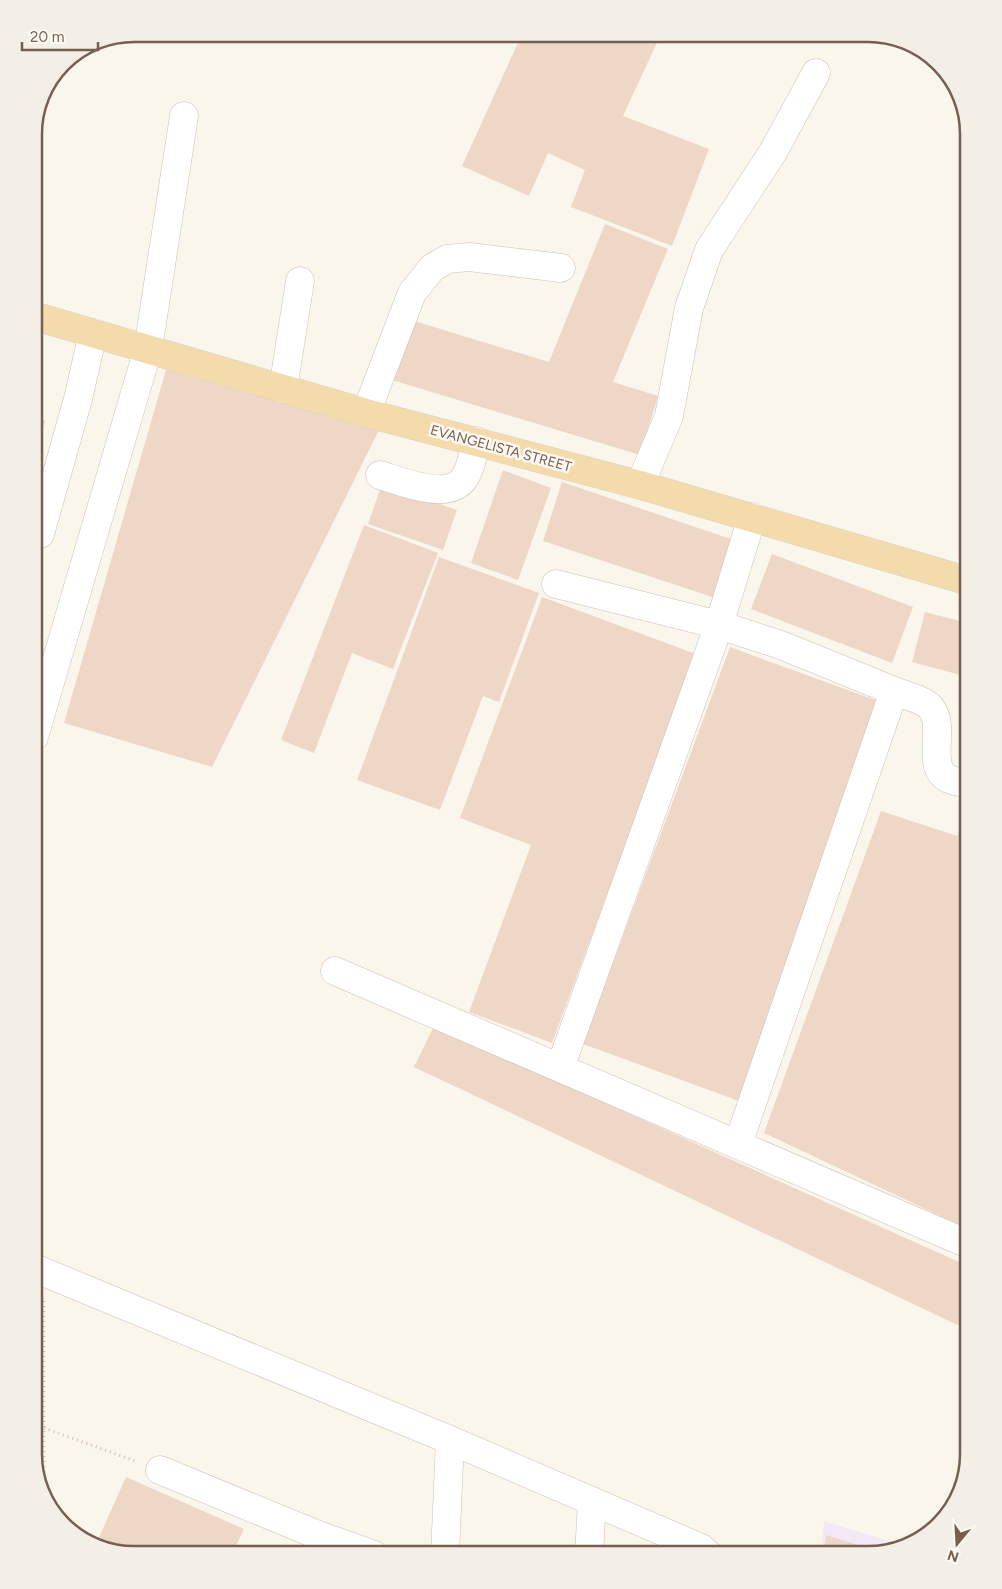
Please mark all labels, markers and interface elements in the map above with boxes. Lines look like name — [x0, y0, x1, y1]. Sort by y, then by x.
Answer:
scale bar — [22, 20, 99, 52]
text: 20 m — [30, 28, 64, 46]
street label: EVANGELISTA STREET — [428, 421, 574, 476]
north arrow — [932, 1519, 982, 1569]
text: N — [945, 1546, 961, 1566]

